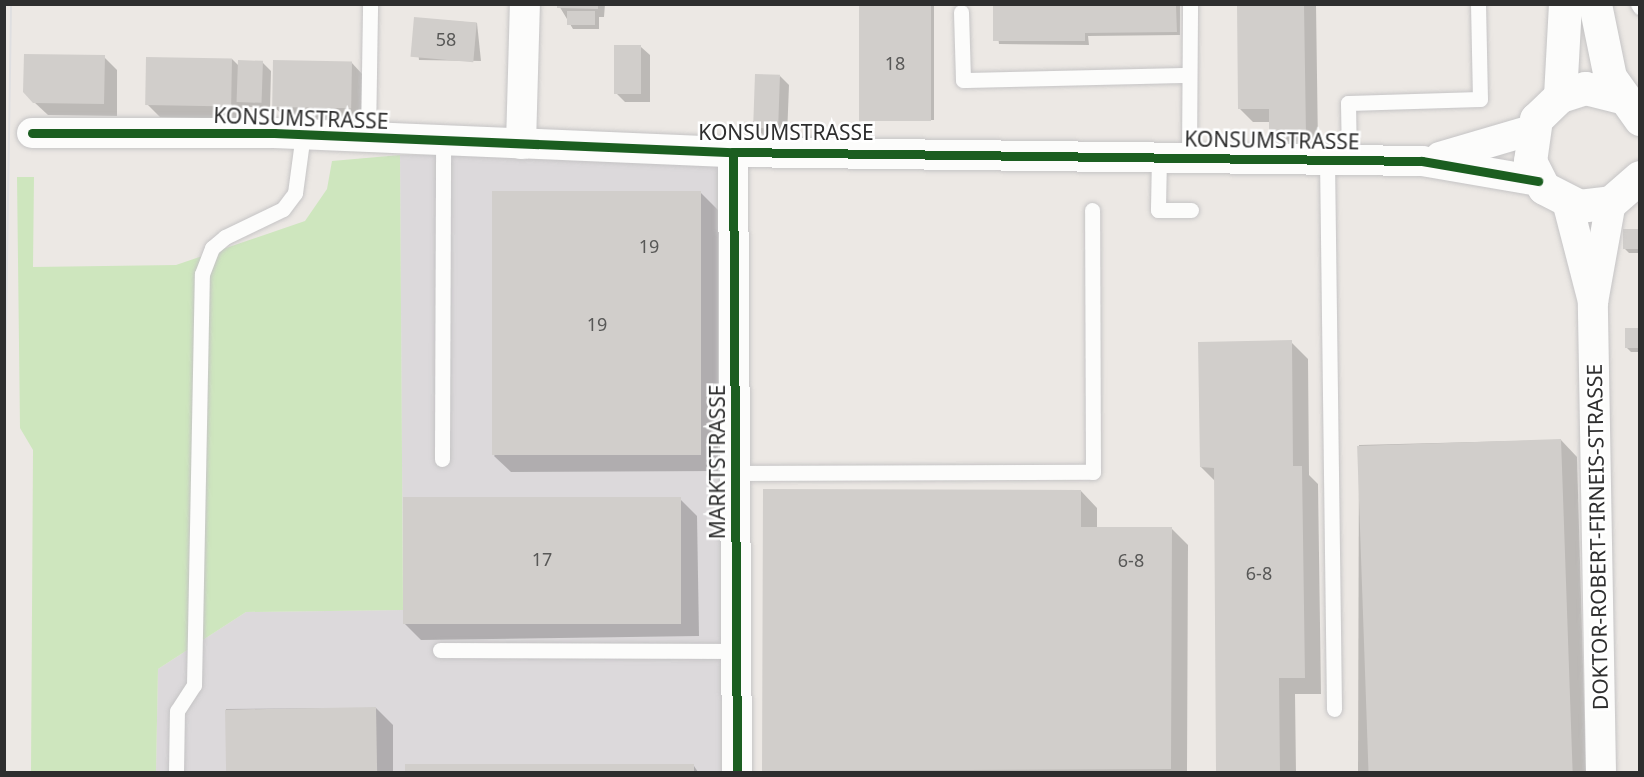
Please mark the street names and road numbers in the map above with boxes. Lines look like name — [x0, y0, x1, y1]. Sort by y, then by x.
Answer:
street label: KONSUMSTRASSE — [213, 102, 389, 134]
street label: KONSUMSTRASSE — [698, 119, 874, 145]
street label: KONSUMSTRASSE — [1184, 126, 1360, 154]
street label: DOKTOR-ROBERT-FIRNEIS-STRASSE — [1581, 364, 1613, 710]
street label: MARKTSTRASSE — [704, 385, 730, 539]

